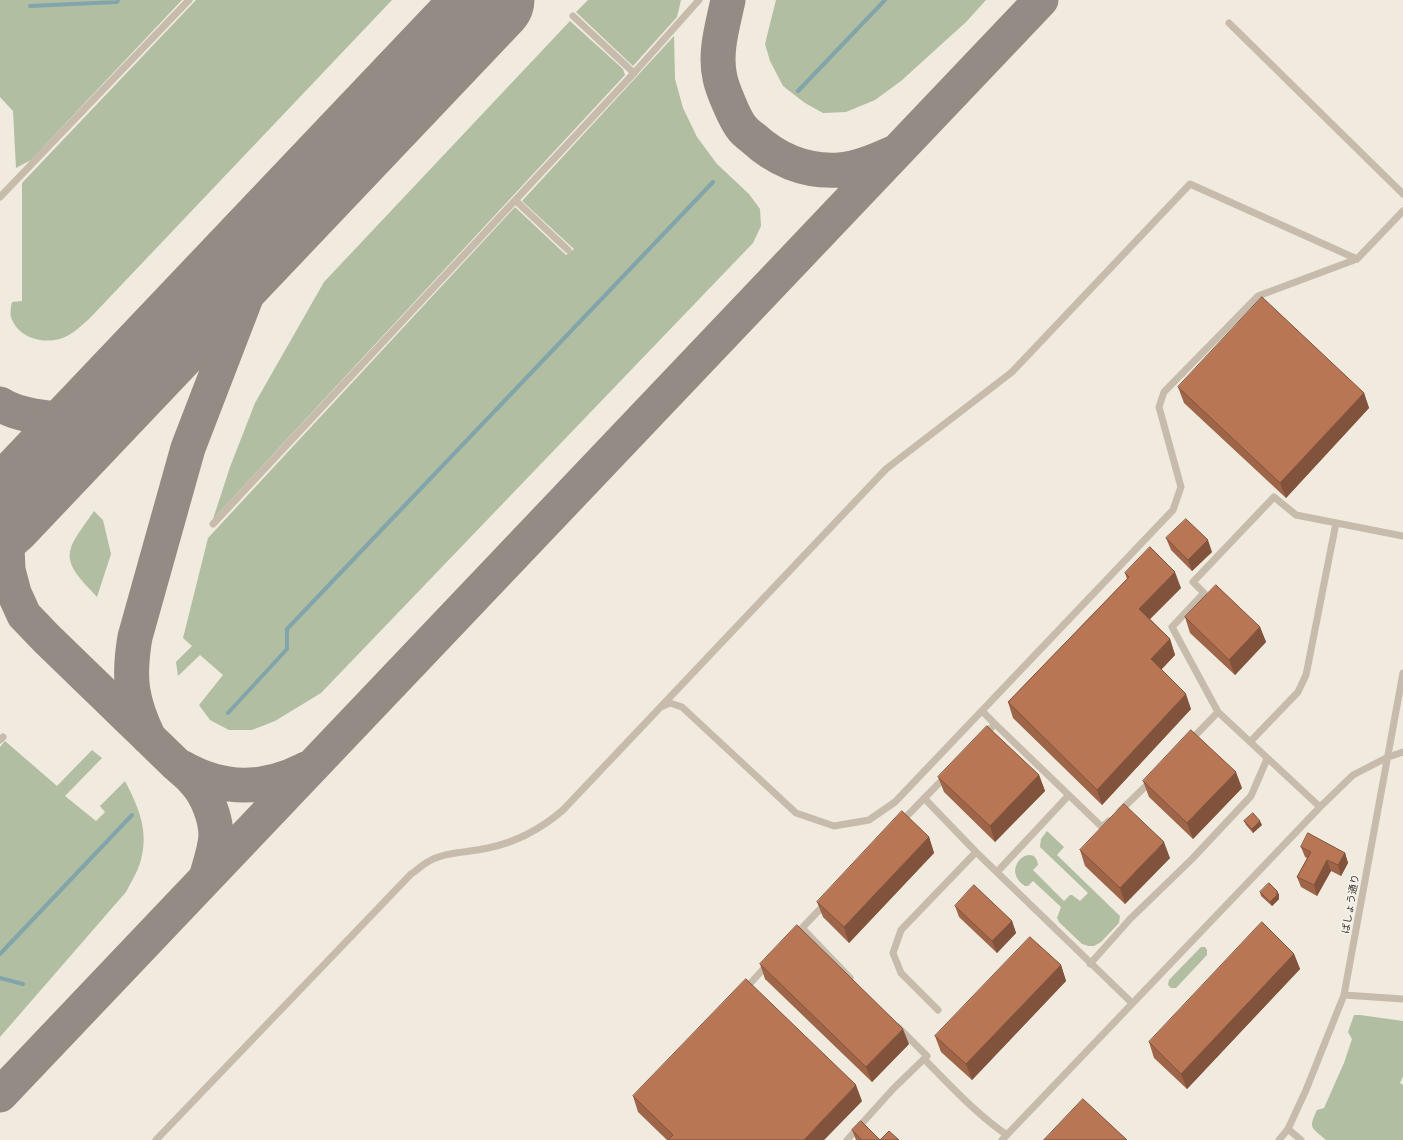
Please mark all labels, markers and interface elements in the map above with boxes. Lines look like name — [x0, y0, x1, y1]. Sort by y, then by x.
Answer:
street label: ばしょう通り — [1340, 873, 1362, 935]

